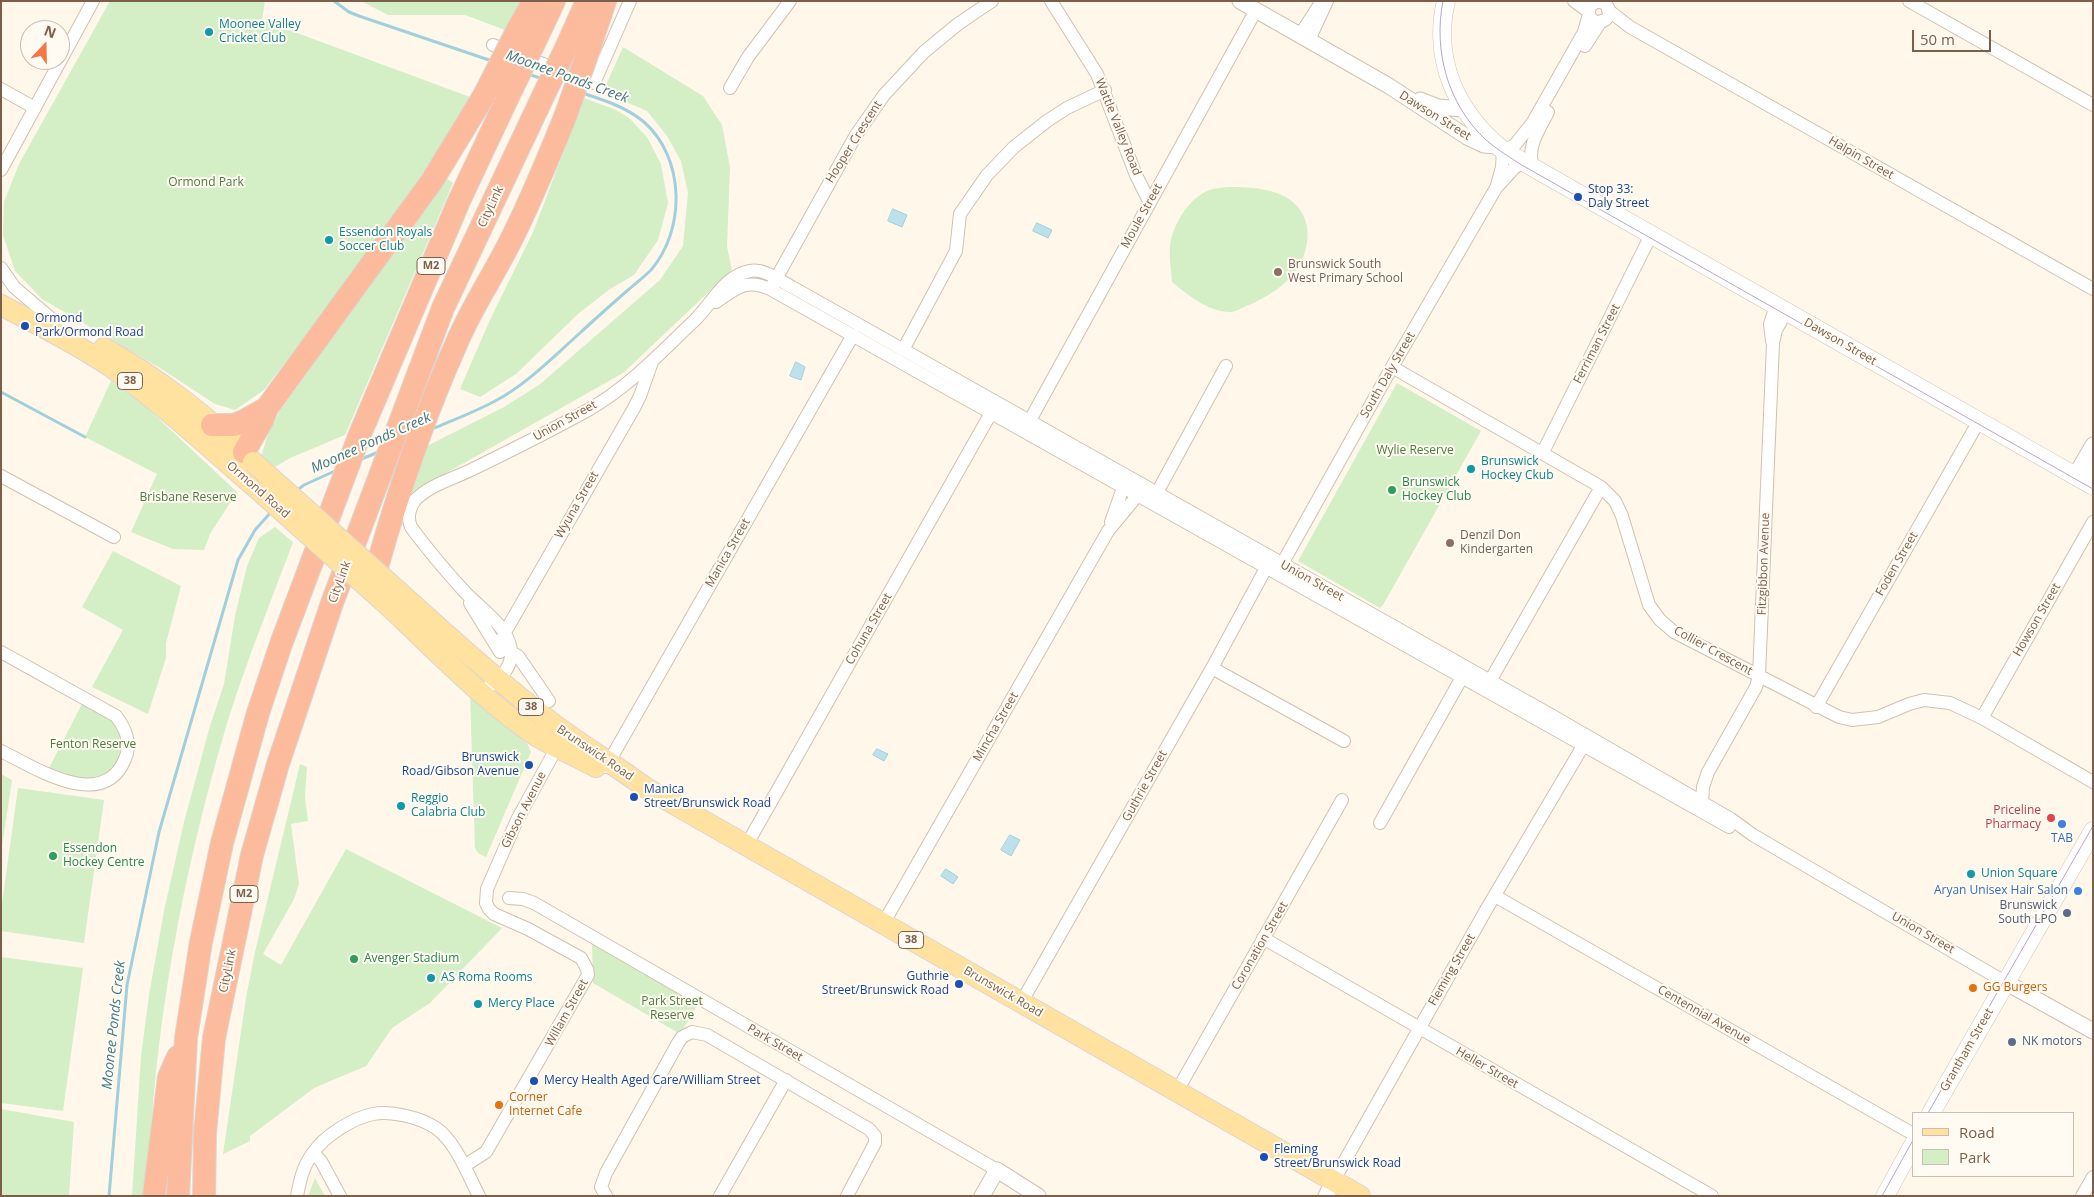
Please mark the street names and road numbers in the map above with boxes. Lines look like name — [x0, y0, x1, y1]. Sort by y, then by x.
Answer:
street label: Wattle Valley Road — [1092, 76, 1144, 178]
street label: Dawson Street — [1397, 88, 1473, 144]
street label: Hooper Crescent — [823, 98, 885, 186]
street label: Halpin Street — [1826, 134, 1896, 182]
street label: Moule Street — [1118, 181, 1166, 251]
street label: CityLink — [475, 184, 507, 230]
road number: M2 — [417, 258, 445, 274]
street label: Ferriman Street — [1571, 302, 1623, 386]
street label: Dawson Street — [1801, 315, 1879, 369]
street label: South Daly Street — [1358, 329, 1418, 421]
road number: 38 — [118, 372, 142, 390]
street label: Union Street — [531, 398, 599, 444]
street label: Ormond Road — [223, 459, 293, 521]
street label: Wyuna Street — [552, 469, 602, 541]
street label: Fitzgibbon Avenue — [1755, 512, 1773, 616]
street label: Manica Street — [703, 516, 753, 590]
street label: Foden Street — [1873, 529, 1921, 599]
street label: Union Street — [1278, 558, 1346, 604]
street label: CityLink — [326, 559, 354, 605]
street label: Howson Street — [2010, 581, 2064, 659]
street label: Cohuna Street — [843, 591, 895, 667]
street label: Collier Crescent — [1671, 623, 1755, 679]
street label: Mincha Street — [970, 690, 1022, 764]
road number: 38 — [518, 699, 544, 716]
street label: Brunswick Road — [554, 722, 636, 784]
street label: Guthrie Street — [1120, 748, 1170, 824]
street label: Gibson Avenue — [498, 769, 550, 851]
road number: M2 — [230, 886, 258, 902]
street label: Coronation Street — [1229, 899, 1291, 993]
street label: Union Street — [1889, 909, 1957, 957]
street label: Fleming Street — [1426, 931, 1478, 1009]
road number: 38 — [898, 932, 924, 948]
street label: CityLink — [216, 948, 240, 994]
street label: Brunswick Road — [961, 963, 1045, 1021]
street label: Willam Street — [543, 977, 591, 1049]
street label: Centennial Avenue — [1655, 983, 1753, 1047]
street label: Grantham Street — [1937, 1006, 1997, 1094]
street label: Park Street — [745, 1021, 805, 1065]
street label: Heller Street — [1453, 1044, 1521, 1092]

